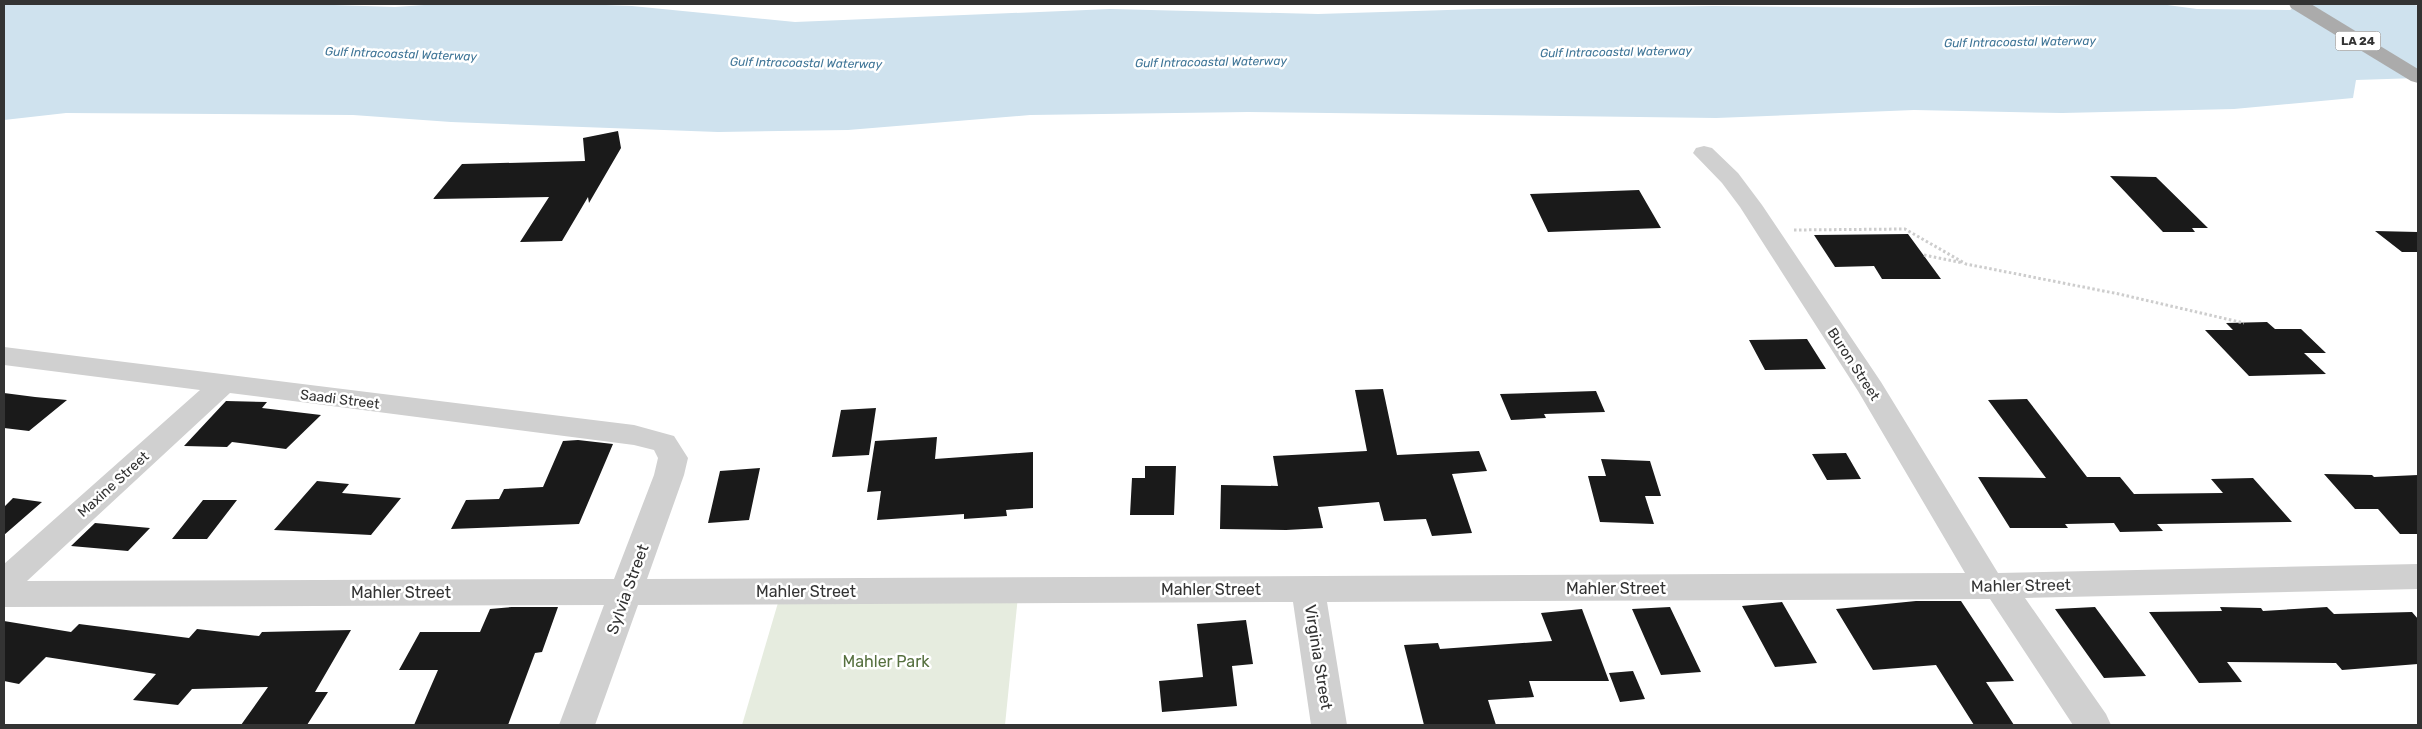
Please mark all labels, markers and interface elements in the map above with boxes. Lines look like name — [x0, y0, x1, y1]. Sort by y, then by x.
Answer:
road number: LA 24 — [2336, 31, 2380, 50]
water label: Gulf Intracoastal Waterway — [1944, 34, 2097, 50]
water label: Gulf Intracoastal Waterway — [325, 44, 478, 64]
water label: Gulf Intracoastal Waterway — [1540, 44, 1693, 60]
water label: Gulf Intracoastal Waterway — [1135, 54, 1288, 70]
water label: Gulf Intracoastal Waterway — [730, 55, 883, 71]
street label: Buron Street — [1824, 325, 1884, 404]
street label: Saadi Street — [299, 386, 381, 413]
street label: Maxine Street — [74, 448, 153, 521]
street label: Sylvia Street — [602, 542, 653, 637]
street label: Mahler Street — [1971, 575, 2071, 596]
street label: Mahler Street — [1566, 579, 1666, 598]
street label: Mahler Street — [1161, 580, 1261, 599]
street label: Mahler Street — [756, 582, 856, 601]
street label: Mahler Street — [351, 583, 451, 602]
street label: Virginia Street — [1301, 603, 1336, 711]
park label: Mahler Park — [842, 652, 930, 671]

